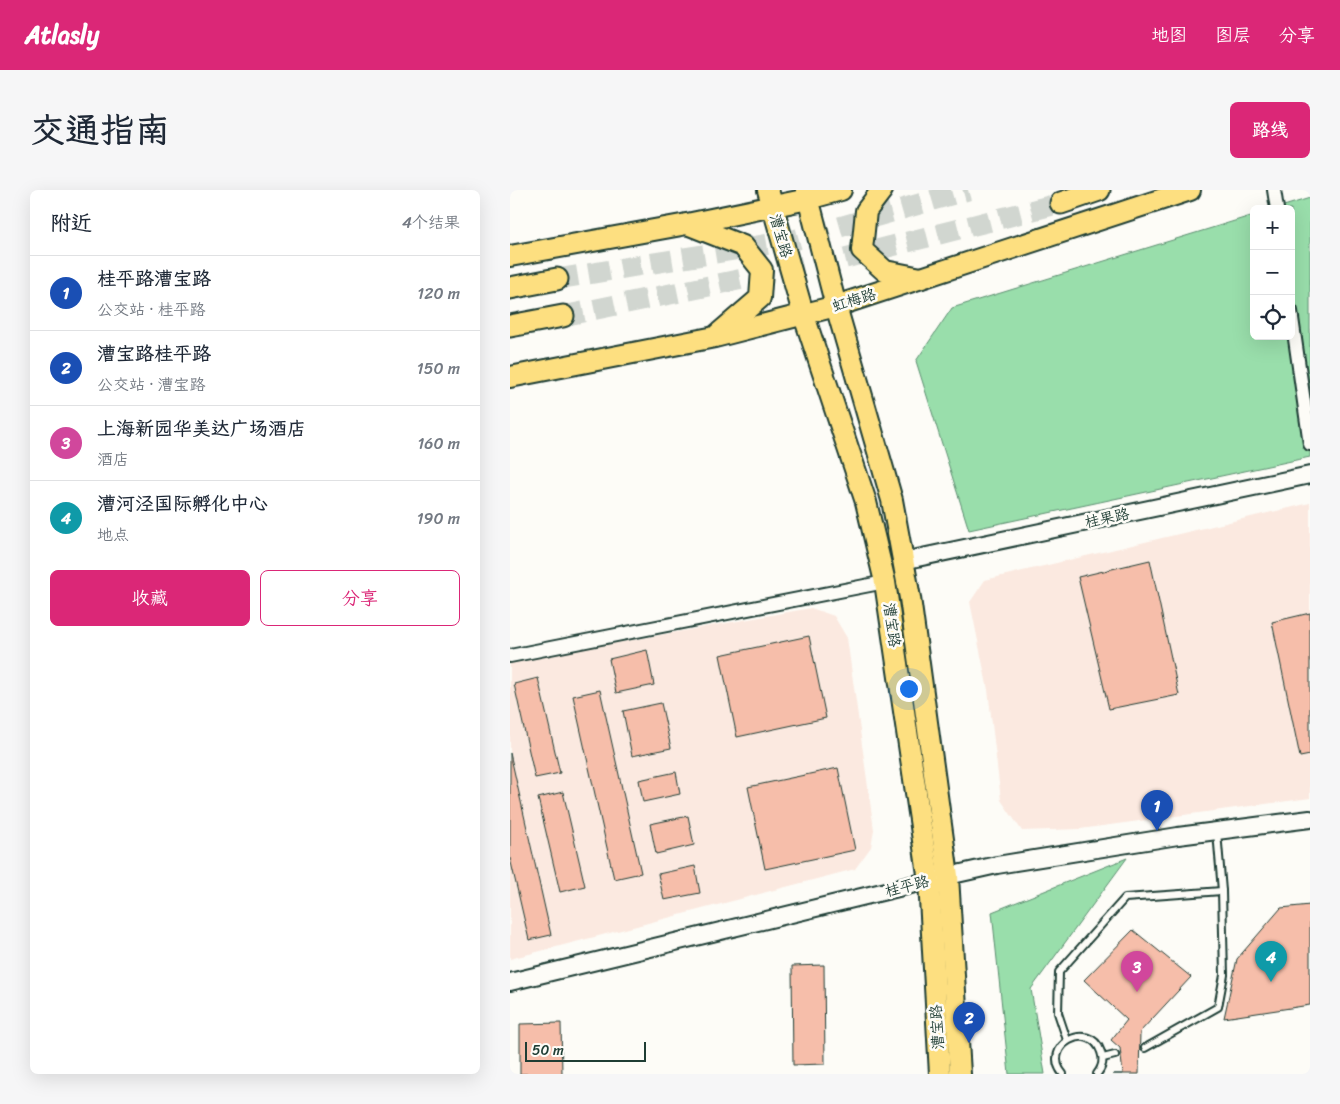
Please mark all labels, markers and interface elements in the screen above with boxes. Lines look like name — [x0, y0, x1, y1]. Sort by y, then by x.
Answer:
text: Atlasly — [25, 14, 99, 56]
text: 地图 — [1151, 19, 1187, 51]
text: 图层 — [1215, 19, 1251, 51]
text: 分享 — [1279, 19, 1315, 51]
text: 交通指南 — [30, 99, 170, 161]
button: 路线 — [1230, 102, 1310, 158]
text: 附近 — [50, 204, 92, 242]
map controls — [1250, 205, 1295, 340]
button: + — [1250, 205, 1295, 250]
text: 4个结果 — [402, 208, 460, 237]
street label: 漕宝路 — [762, 211, 800, 261]
button: − — [1250, 250, 1295, 295]
text: 桂平路漕宝路 — [97, 262, 211, 295]
text: 1 — [63, 279, 69, 308]
text: 120 m — [417, 279, 460, 308]
street label: 虹梅路 — [829, 281, 879, 319]
text: 公交站 · 桂平路 — [97, 295, 206, 324]
button: locate — [1250, 295, 1295, 340]
text: 漕宝路桂平路 — [97, 337, 211, 370]
text: 2 — [61, 354, 71, 383]
text: 150 m — [417, 354, 460, 383]
text: 公交站 · 漕宝路 — [97, 370, 206, 399]
text: 上海新园华美达广场酒店 — [97, 412, 306, 445]
text: 3 — [62, 429, 70, 458]
text: 160 m — [417, 429, 460, 458]
text: 酒店 — [97, 445, 129, 474]
text: 漕河泾国际孵化中心 — [97, 487, 268, 520]
street label: 桂果路 — [1082, 501, 1132, 535]
text: 4 — [61, 504, 71, 533]
text: 190 m — [417, 504, 460, 533]
text: 地点 — [97, 520, 129, 549]
button: 收藏 — [50, 570, 250, 626]
button: 分享 — [260, 570, 460, 626]
street label: 漕宝路 — [876, 601, 908, 649]
your location — [896, 676, 922, 702]
pin: 1 — [1141, 790, 1173, 831]
street label: 桂平路 — [882, 868, 932, 904]
pin: 4 — [1255, 941, 1287, 982]
pin: 3 — [1121, 951, 1153, 992]
pin: 2 — [953, 1002, 985, 1043]
street label: 漕宝路 — [923, 1004, 951, 1050]
text: 50 m — [532, 1038, 564, 1063]
scale bar — [525, 1039, 646, 1062]

